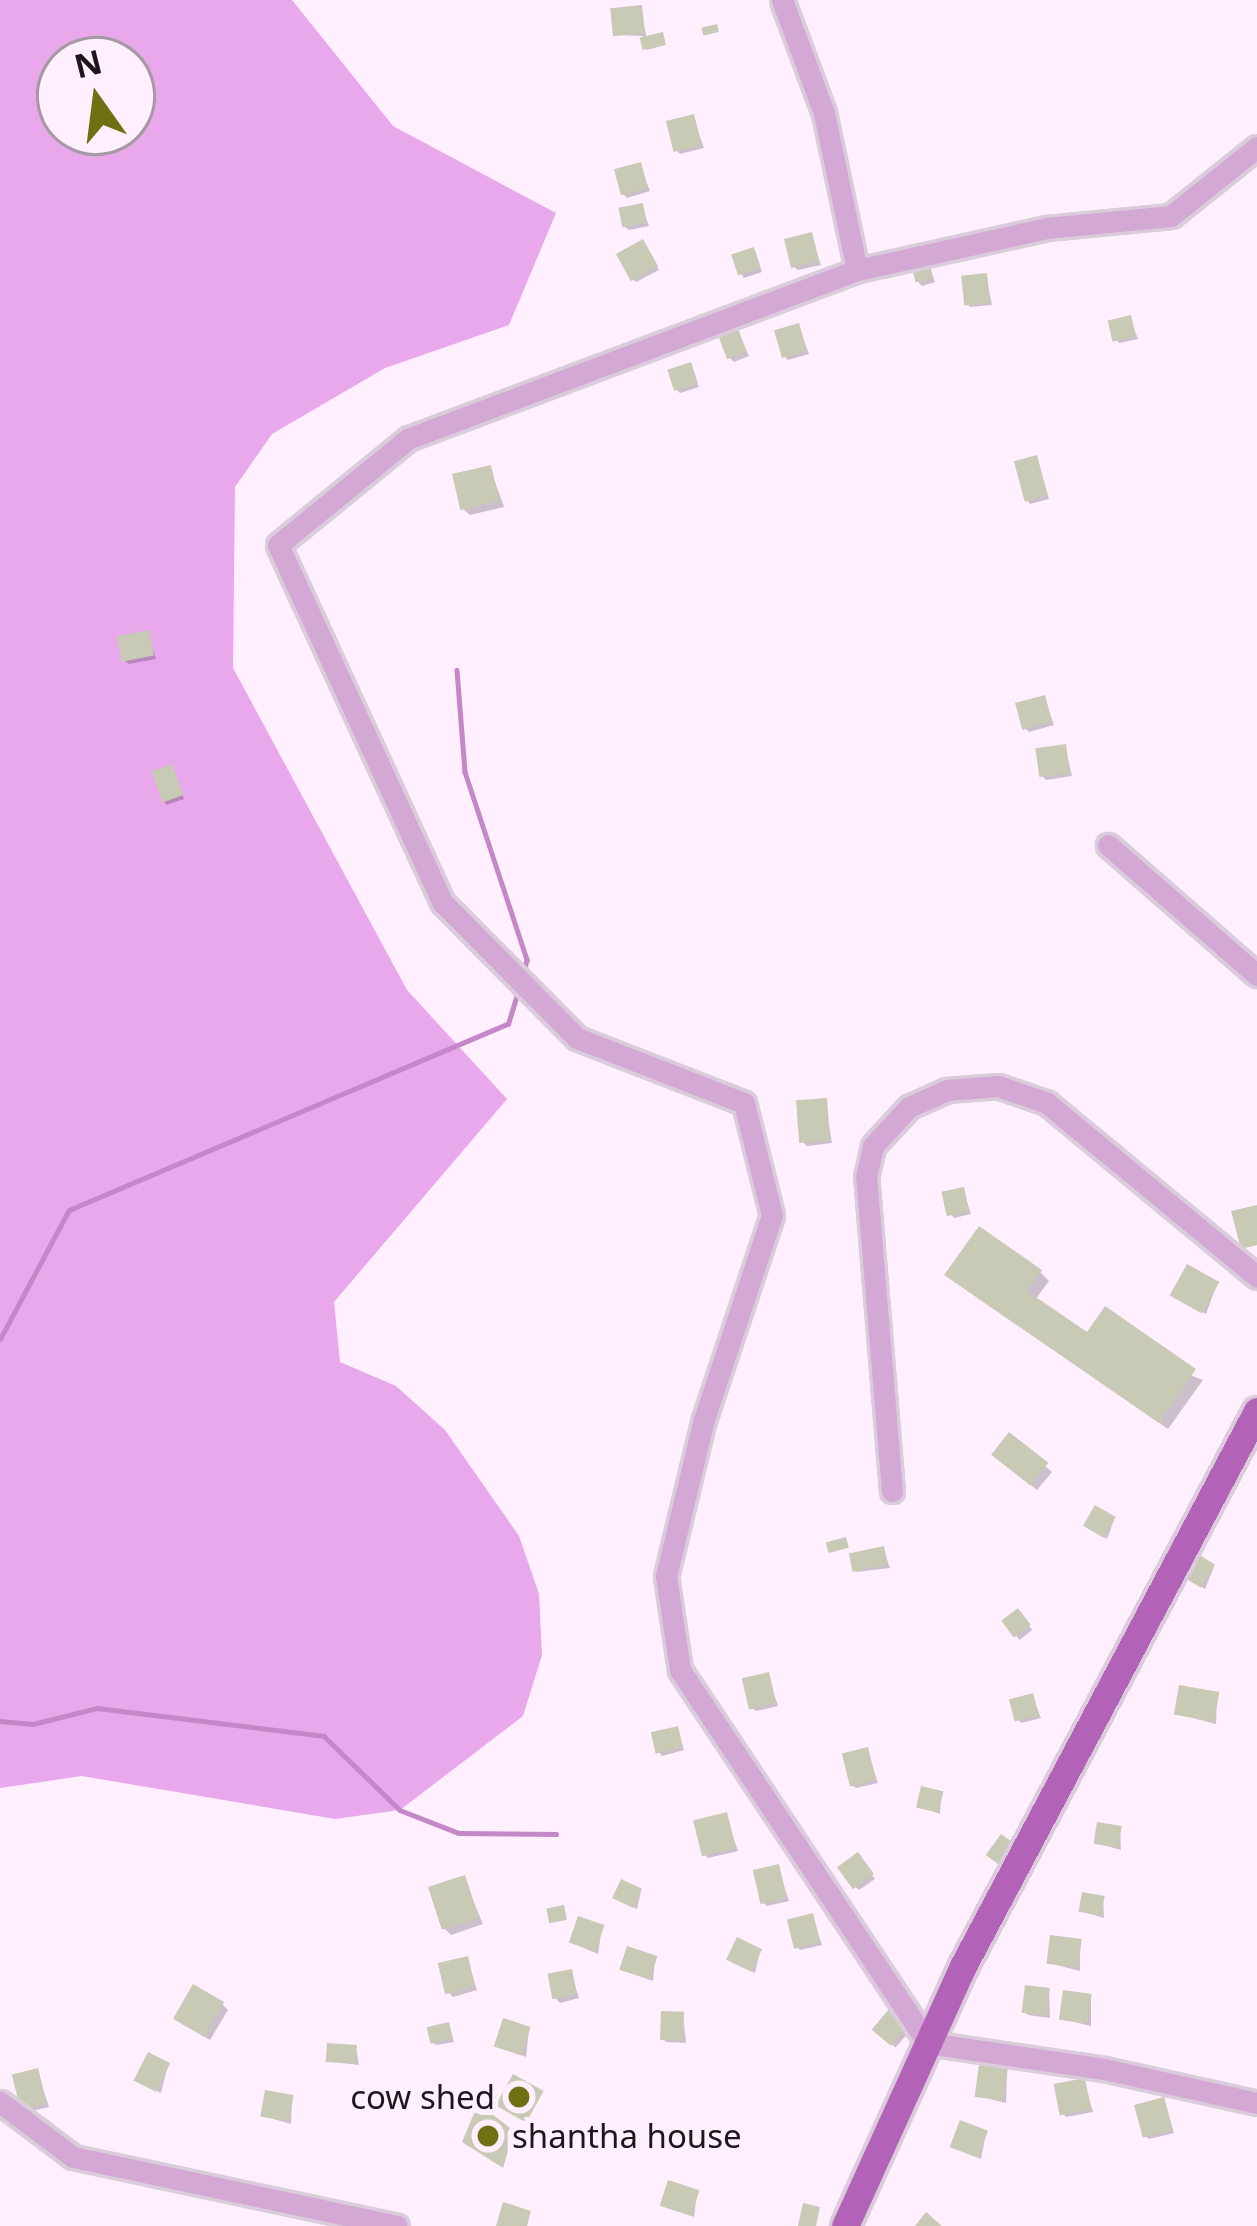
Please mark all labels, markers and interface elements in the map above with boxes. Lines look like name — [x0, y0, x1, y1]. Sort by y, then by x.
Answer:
north arrow — [36, 36, 156, 156]
text: N — [69, 38, 106, 89]
place label: cow shed — [350, 2077, 495, 2117]
marker: cow shed — [506, 2084, 532, 2110]
place label: shantha house — [512, 2116, 742, 2156]
marker: shantha house — [475, 2123, 501, 2149]

